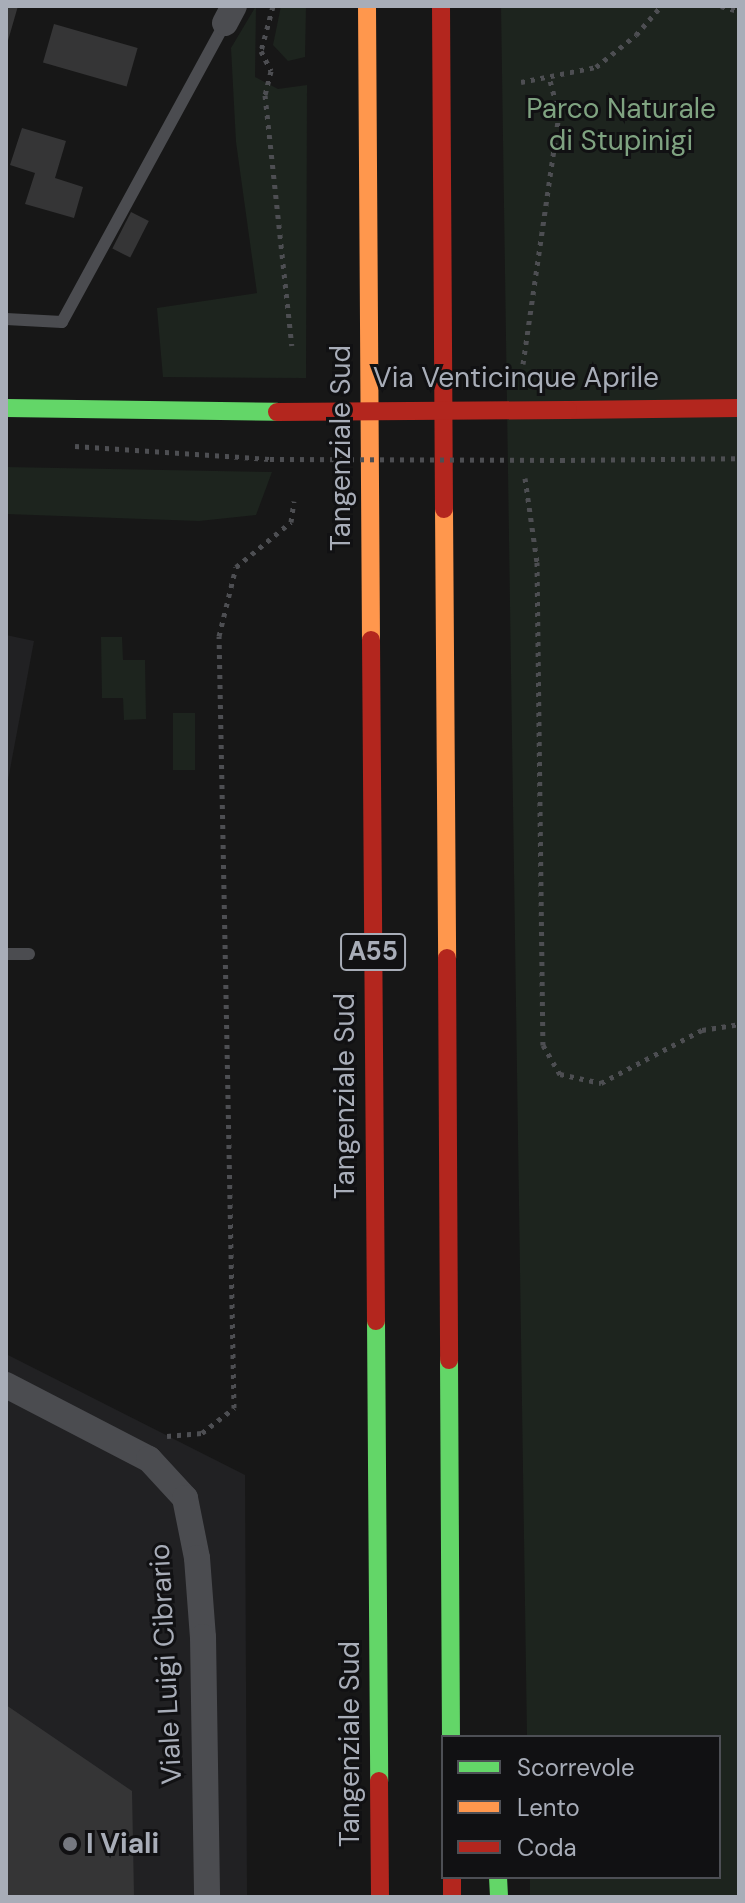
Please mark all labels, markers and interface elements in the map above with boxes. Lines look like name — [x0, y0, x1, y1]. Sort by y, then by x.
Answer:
park label: Parco Naturale di Stupinigi — [526, 92, 716, 158]
street label: Tangenziale Sud — [324, 345, 358, 551]
street label: Via Venticinque Aprile — [373, 361, 659, 395]
road number: A55 — [339, 930, 407, 974]
street label: Tangenziale Sud — [328, 993, 362, 1199]
street label: Viale Luigi Cibrario — [143, 1543, 189, 1785]
street label: Tangenziale Sud — [333, 1641, 367, 1847]
legend — [441, 1735, 721, 1879]
text: Scorrevole — [517, 1752, 635, 1783]
text: Lento — [517, 1792, 580, 1823]
place label: I Viali — [86, 1827, 159, 1861]
text: Coda — [517, 1832, 577, 1863]
marker: I Viali — [61, 1835, 79, 1853]

